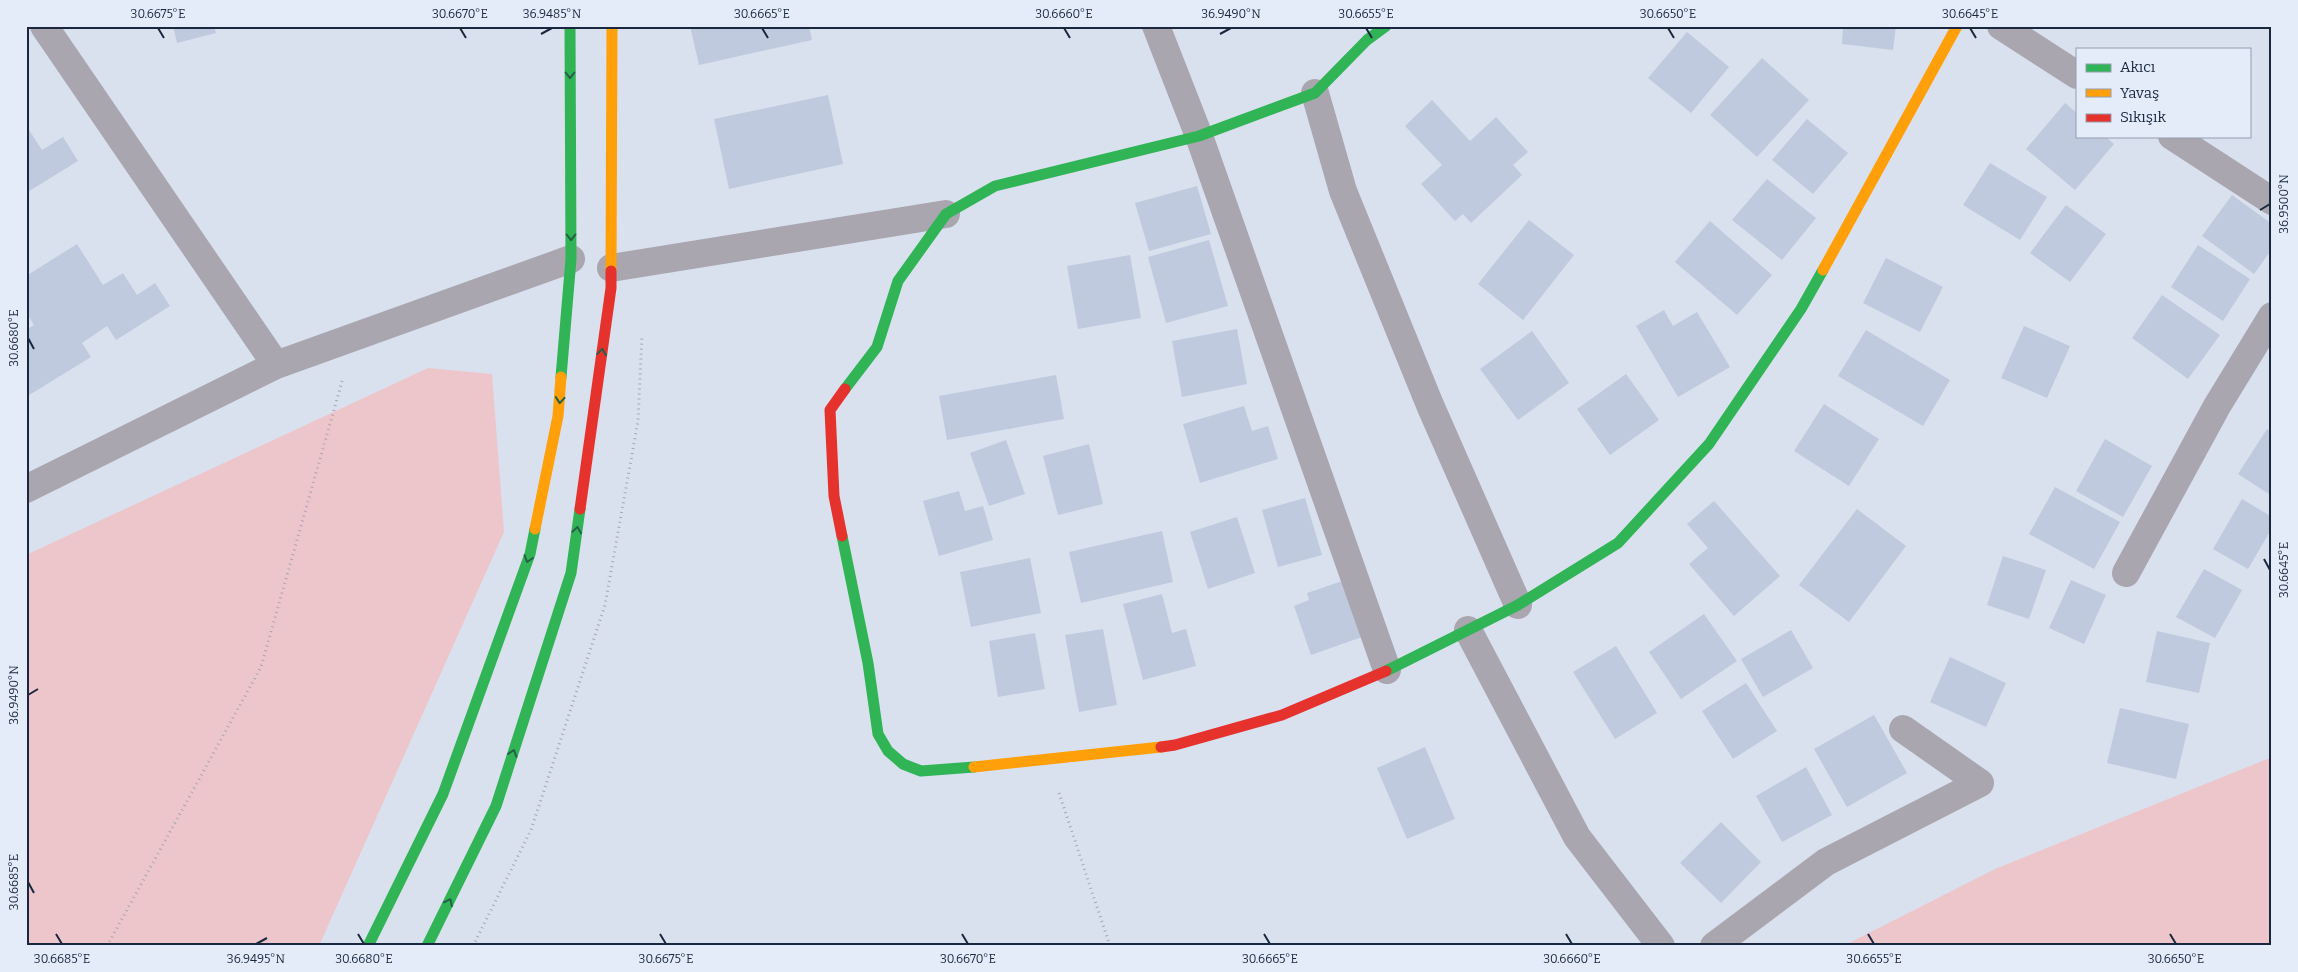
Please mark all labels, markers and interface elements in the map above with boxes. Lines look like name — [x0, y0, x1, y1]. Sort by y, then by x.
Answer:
text: 30.6675°E — [131, 7, 185, 21]
text: 30.6670°E — [432, 7, 488, 21]
text: 36.9485°N — [523, 7, 582, 21]
text: 30.6665°E — [734, 7, 790, 21]
text: 30.6660°E — [1035, 7, 1093, 21]
text: 36.9490°N — [1201, 7, 1261, 21]
text: 30.6655°E — [1338, 7, 1394, 21]
text: 30.6650°E — [1640, 7, 1696, 21]
text: 30.6645°E — [1942, 7, 1998, 21]
legend — [2076, 48, 2250, 138]
text: Akıcı — [2120, 58, 2156, 76]
one-way arrow — [565, 72, 575, 79]
text: Yavaş — [2120, 84, 2159, 102]
text: Sıkışık — [2120, 108, 2167, 126]
text: 36.9500°N — [2277, 174, 2291, 234]
one-way arrow — [566, 234, 576, 242]
text: 30.6680°E — [7, 309, 21, 367]
one-way arrow — [596, 348, 607, 356]
one-way arrow — [554, 396, 565, 404]
one-way arrow — [571, 526, 582, 534]
text: 30.6645°E — [2277, 542, 2291, 598]
one-way arrow — [524, 554, 534, 563]
text: 36.9490°N — [7, 665, 21, 725]
one-way arrow — [507, 750, 517, 758]
text: 30.6685°E — [7, 854, 21, 910]
one-way arrow — [443, 898, 453, 907]
text: 30.6685°E — [34, 952, 90, 966]
text: 36.9495°N — [227, 952, 286, 966]
text: 30.6680°E — [335, 952, 393, 966]
text: 30.6675°E — [639, 952, 693, 966]
text: 30.6670°E — [940, 952, 996, 966]
text: 30.6665°E — [1242, 952, 1298, 966]
text: 30.6660°E — [1543, 952, 1601, 966]
text: 30.6655°E — [1846, 952, 1902, 966]
text: 30.6650°E — [2148, 952, 2204, 966]

